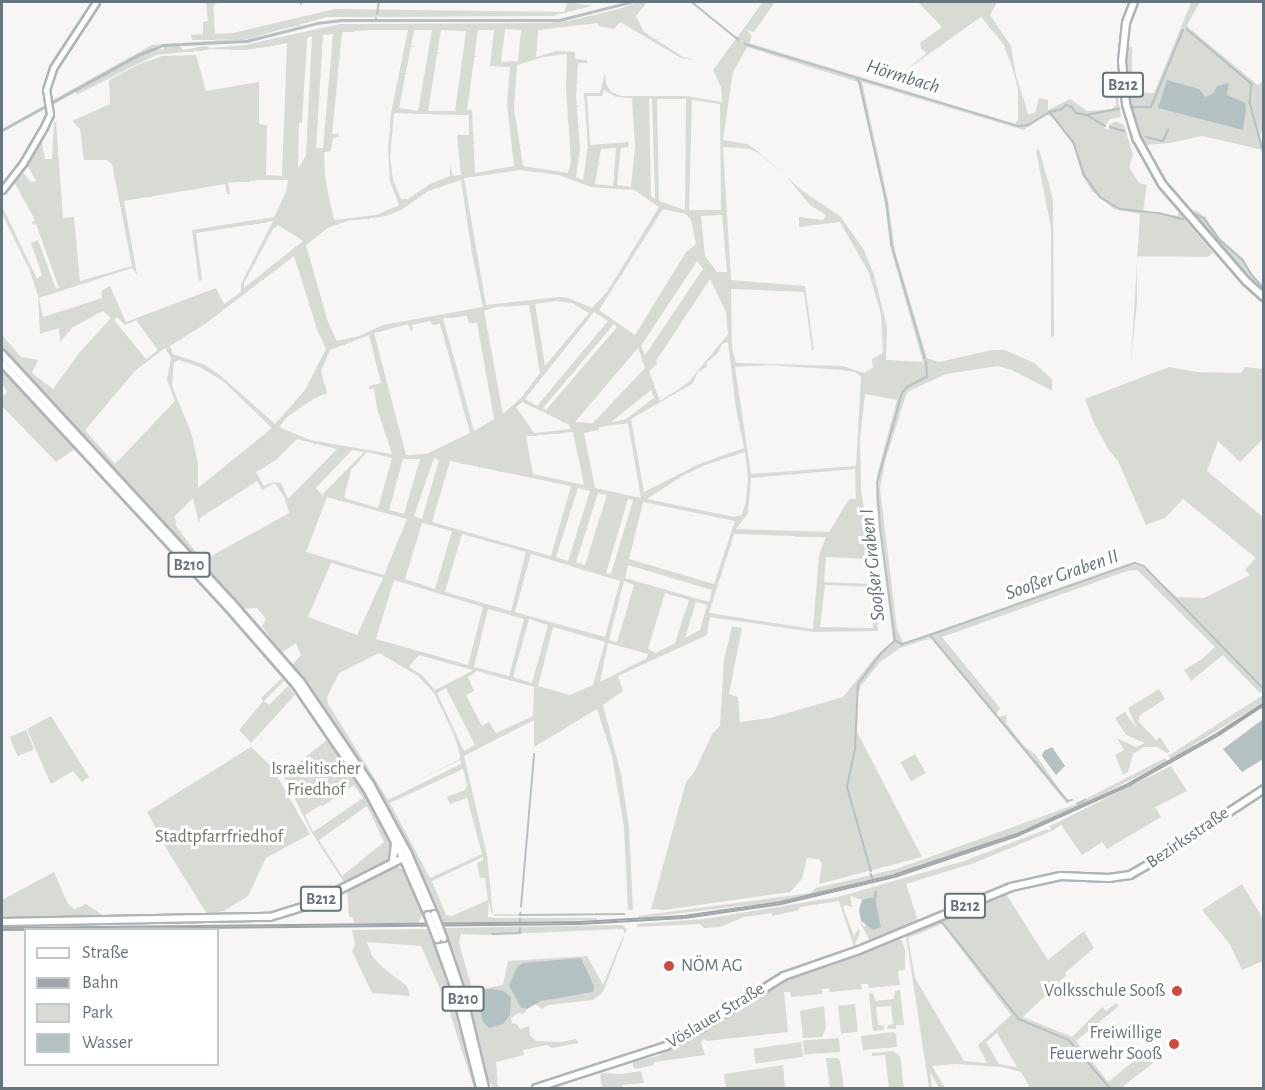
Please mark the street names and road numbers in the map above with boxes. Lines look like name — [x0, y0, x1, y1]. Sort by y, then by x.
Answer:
road number: B212 — [1100, 72, 1146, 98]
road number: B210 — [166, 552, 212, 578]
street label: Bezirksstraße — [1143, 803, 1233, 873]
road number: B212 — [298, 886, 344, 912]
road number: B212 — [942, 893, 988, 919]
street label: Vöslauer Straße — [663, 978, 769, 1054]
road number: B210 — [440, 986, 486, 1012]

